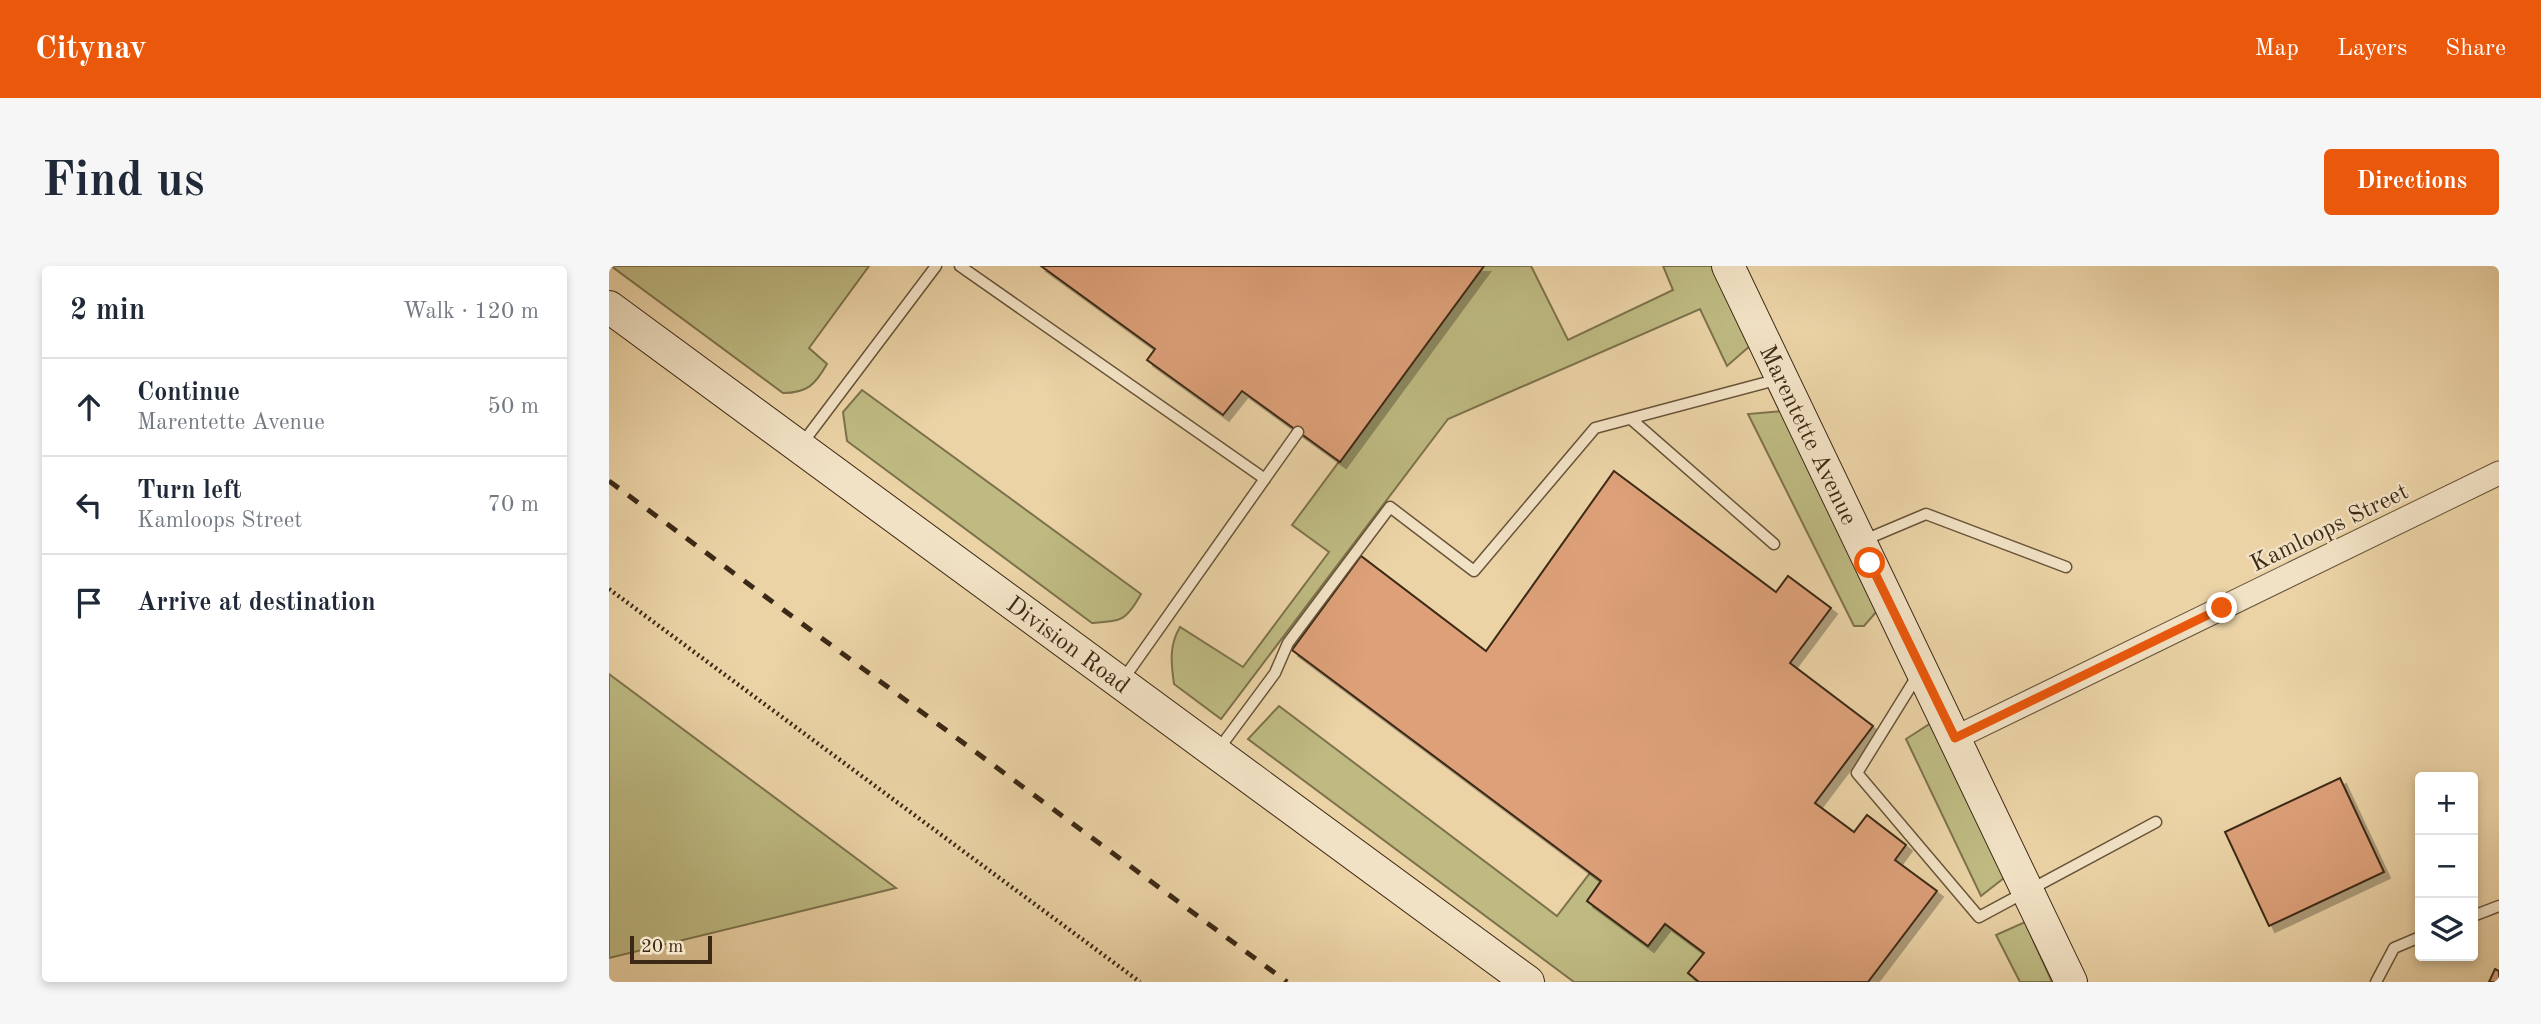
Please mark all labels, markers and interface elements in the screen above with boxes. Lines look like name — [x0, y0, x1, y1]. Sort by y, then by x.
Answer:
text: Citynav — [35, 33, 147, 66]
text: Map — [2255, 37, 2299, 61]
text: Layers — [2337, 37, 2407, 61]
text: Share — [2445, 37, 2506, 61]
button: Directions — [2324, 149, 2499, 215]
text: Find us — [42, 158, 205, 207]
text: 2 min — [70, 296, 145, 326]
text: Walk · 120 m — [403, 300, 539, 323]
street label: Marentette Avenue — [1754, 342, 1860, 529]
text: Continue — [137, 380, 240, 406]
icon: ahead — [70, 388, 108, 426]
text: 50 m — [488, 395, 539, 418]
text: Marentette Avenue — [137, 411, 325, 434]
text: Turn left — [137, 478, 242, 504]
street label: Kamloops Street — [2247, 480, 2413, 577]
icon: left — [70, 486, 108, 524]
text: 70 m — [488, 493, 539, 516]
text: Kamloops Street — [137, 509, 302, 532]
route start — [1854, 547, 1885, 578]
icon: arrive — [70, 584, 108, 622]
text: Arrive at destination — [137, 590, 376, 616]
route end — [2206, 592, 2237, 623]
street label: Division Road — [1001, 593, 1133, 699]
map controls — [2415, 772, 2478, 961]
button: + — [2415, 772, 2478, 835]
button: − — [2415, 835, 2478, 898]
button: layers — [2415, 898, 2478, 961]
scale bar — [630, 933, 712, 965]
text: 20 m — [641, 938, 683, 957]

